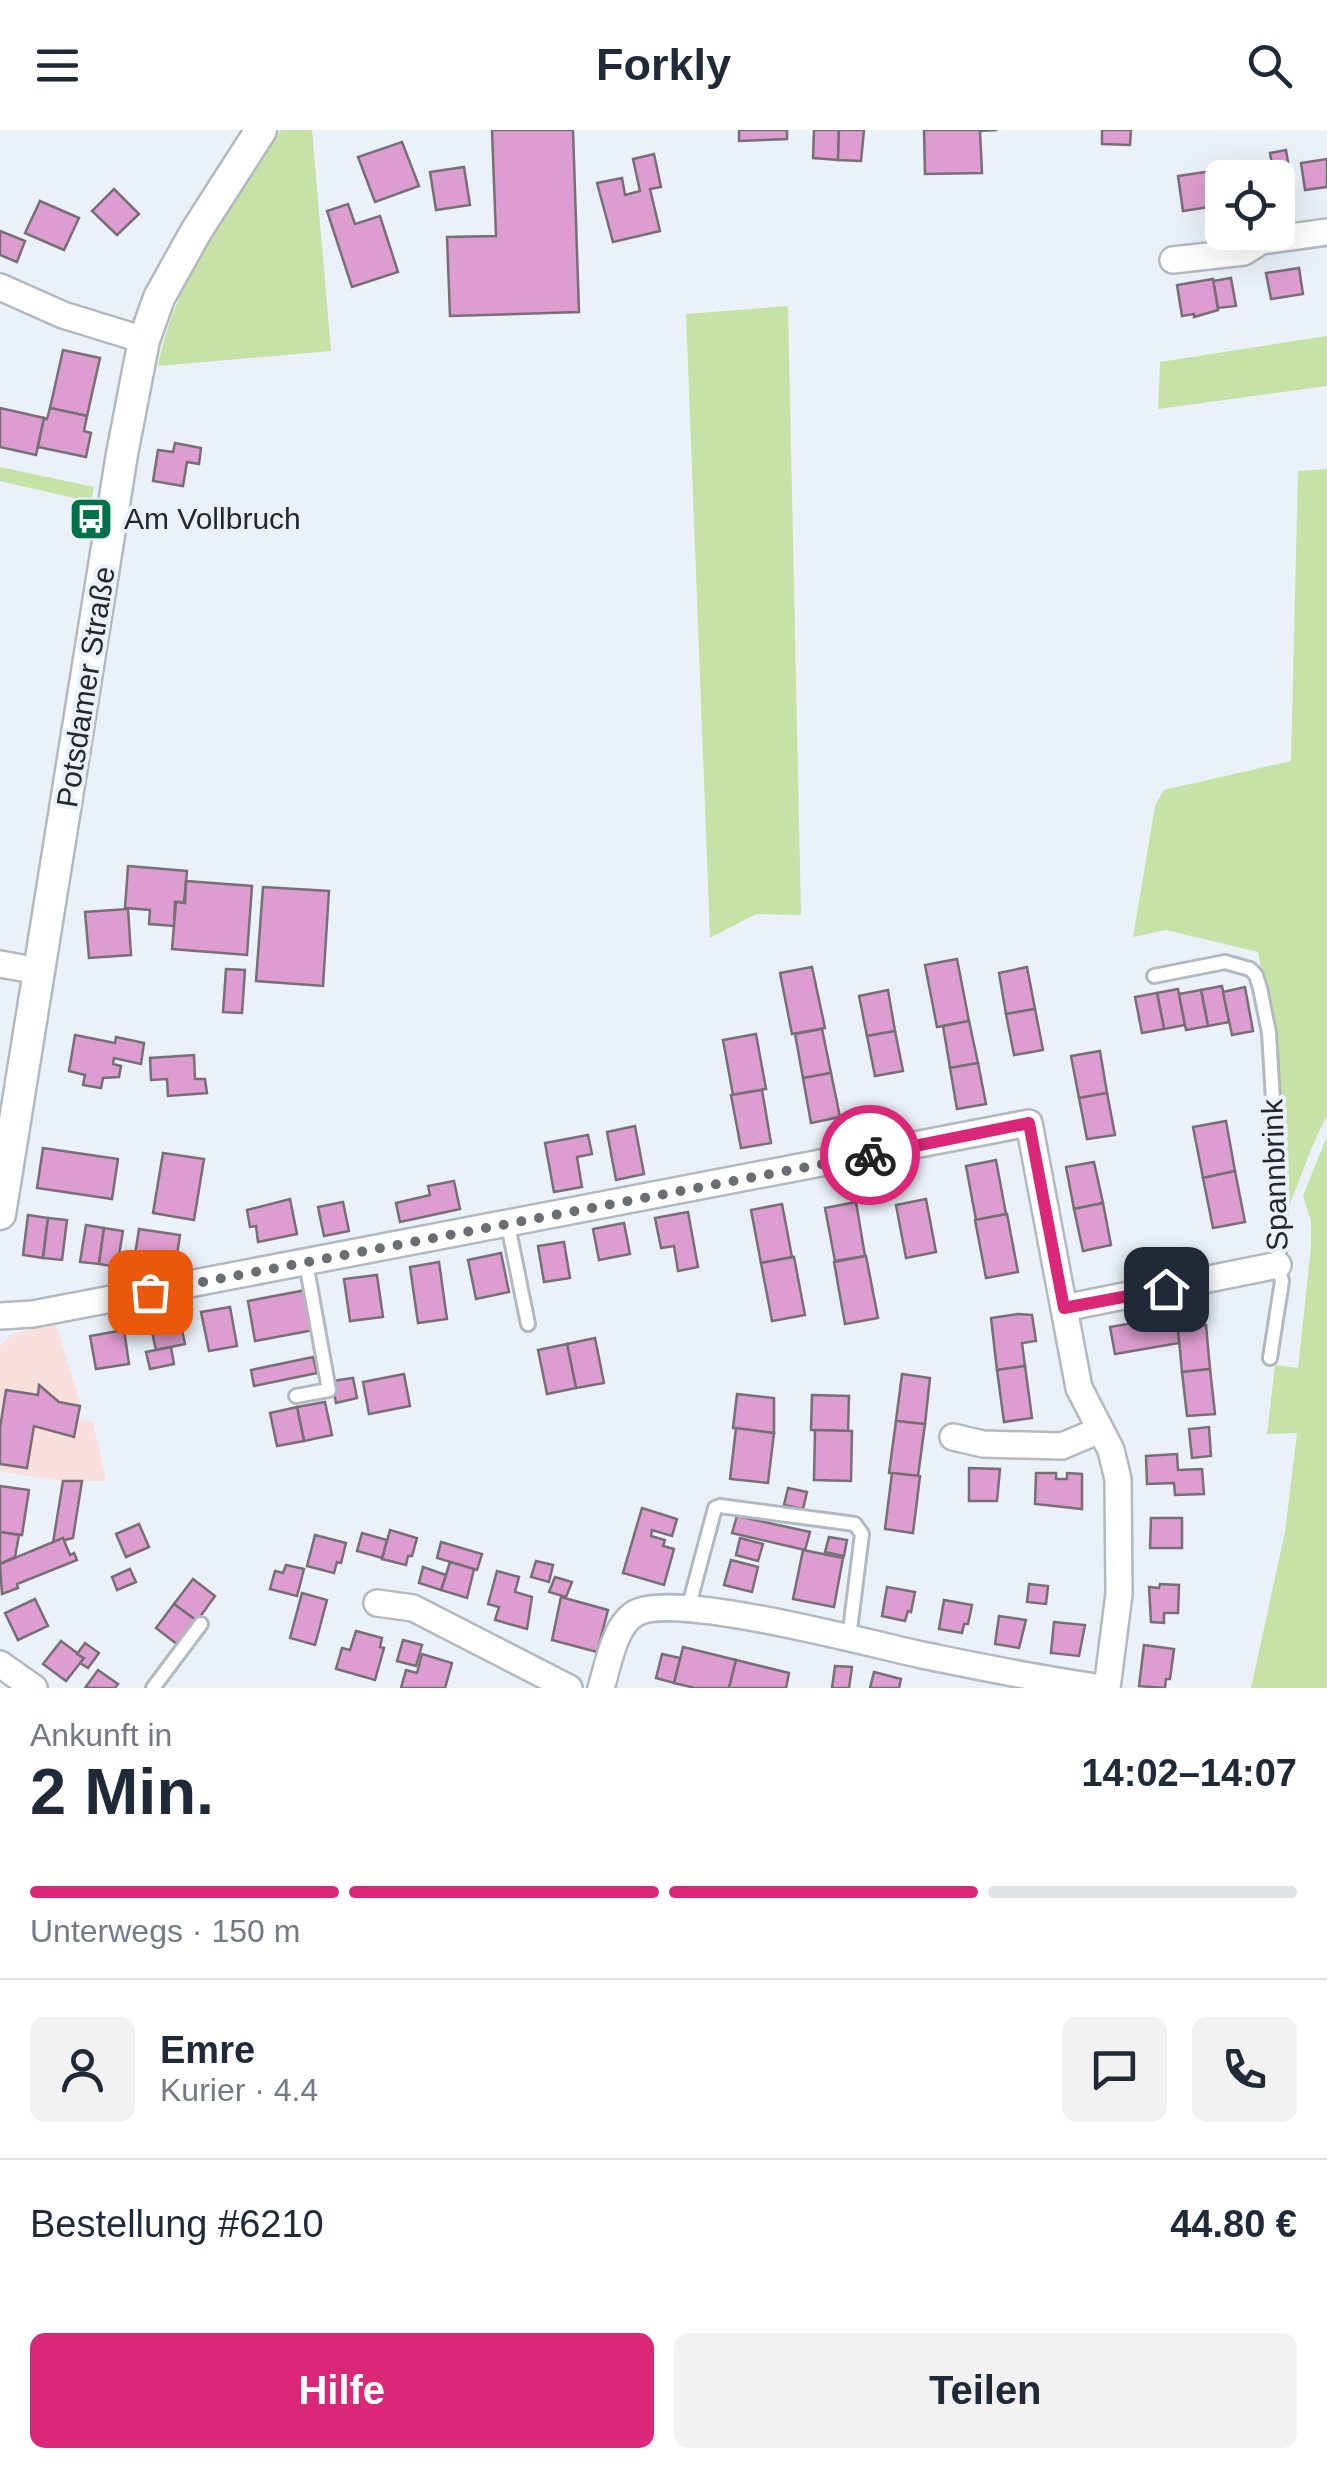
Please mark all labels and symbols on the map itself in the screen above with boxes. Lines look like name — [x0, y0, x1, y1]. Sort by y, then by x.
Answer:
bus stop icon: Am Vollbruch — [68, 496, 114, 542]
place label: Am Vollbruch — [124, 502, 301, 535]
street label: Potsdamer Straße — [50, 564, 121, 810]
street label: Spannbrink — [1255, 1098, 1294, 1251]
courier — [820, 1105, 920, 1205]
pin — [1124, 1247, 1209, 1332]
pin — [108, 1250, 193, 1335]

